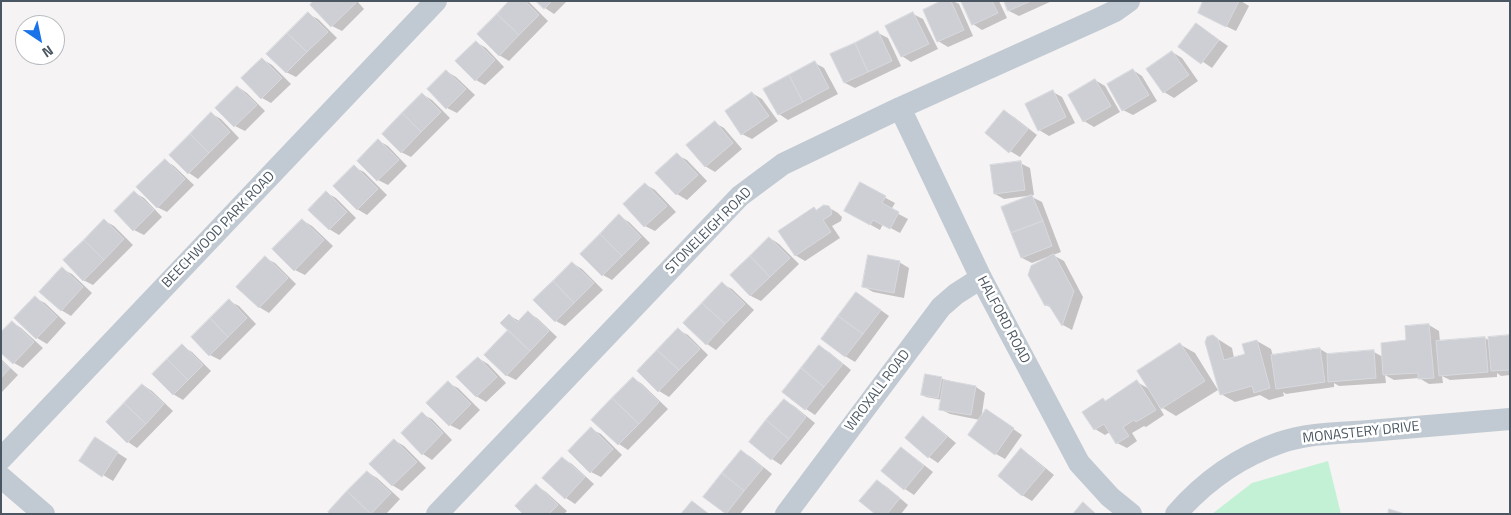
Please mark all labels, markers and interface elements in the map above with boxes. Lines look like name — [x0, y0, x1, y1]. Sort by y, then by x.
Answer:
north arrow — [15, 15, 65, 65]
text: N — [38, 41, 58, 63]
street label: BEECHWOOD PARK ROAD — [159, 168, 279, 292]
street label: STONELEIGH ROAD — [662, 184, 756, 278]
street label: HALFORD ROAD — [973, 273, 1033, 367]
street label: WROXALL ROAD — [842, 347, 914, 435]
street label: MONASTERY DRIVE — [1302, 419, 1420, 447]

